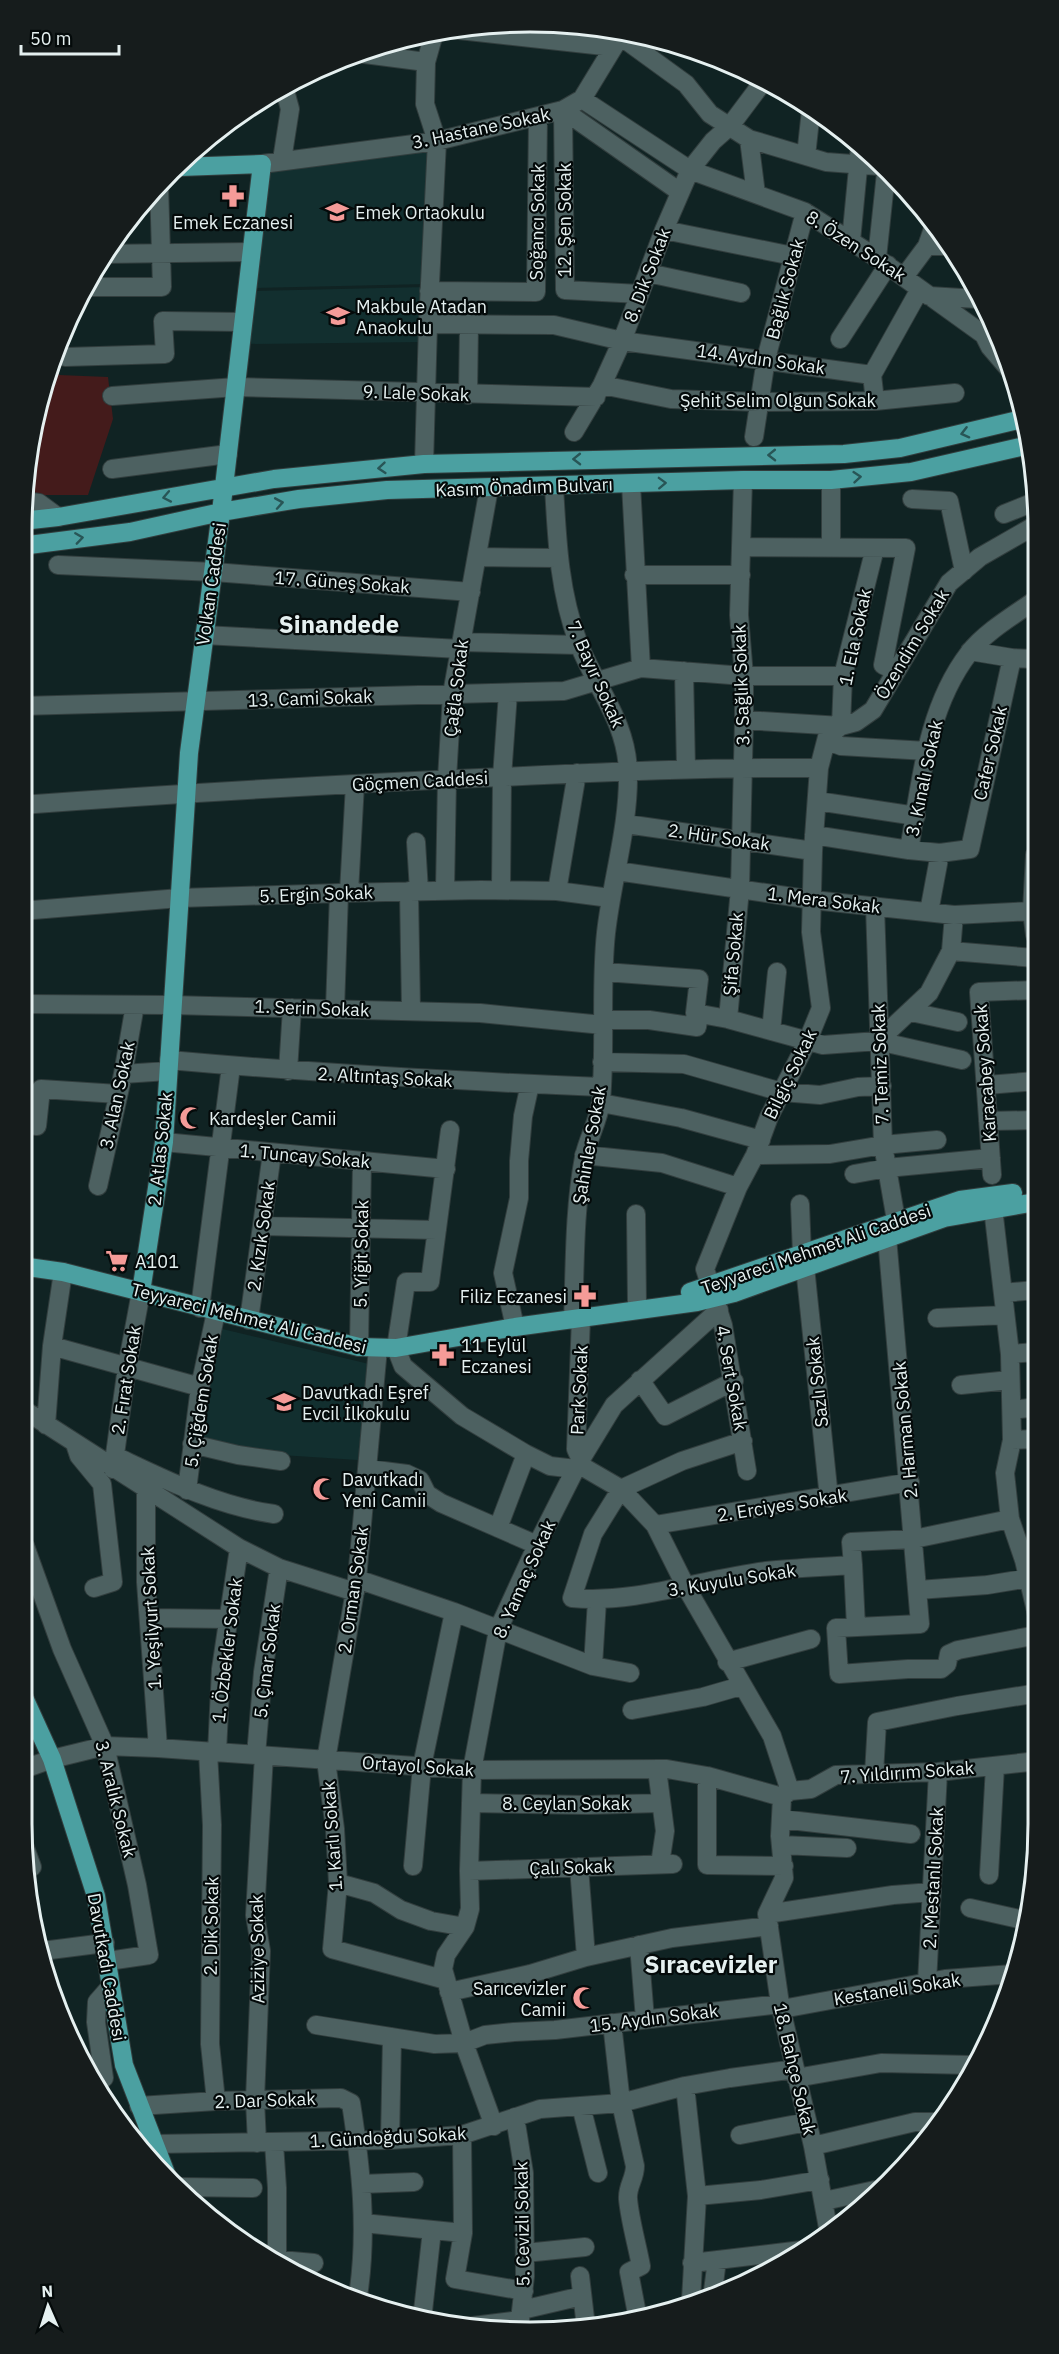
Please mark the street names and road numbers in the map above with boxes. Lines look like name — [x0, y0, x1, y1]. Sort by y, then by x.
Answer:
street label: 3. Hastane Sokak — [410, 102, 552, 154]
street label: 12. Şen Sokak — [553, 162, 576, 277]
street label: Soğancı Sokak — [524, 163, 550, 281]
street label: 8. Özen Sokak — [802, 205, 911, 287]
street label: 8. Dik Sokak — [618, 224, 676, 325]
street label: Bağlık Sokak — [761, 236, 810, 342]
street label: 14. Aydın Sokak — [695, 339, 827, 379]
street label: 9. Lale Sokak — [362, 380, 470, 406]
street label: Şehit Selim Olgun Sokak — [680, 389, 877, 412]
street label: Kasım Önadım Bulvarı — [435, 472, 613, 502]
street label: Volkan Caddesi — [191, 521, 231, 647]
street label: 17. Güneş Sokak — [274, 566, 411, 598]
street label: Özendim Sokak — [870, 584, 954, 703]
street label: 1. Ela Sokak — [834, 586, 877, 687]
street label: 7. Bayır Sokak — [562, 617, 630, 731]
street label: 3. Sağlık Sokak — [727, 623, 755, 746]
street label: Çağla Sokak — [439, 637, 473, 738]
street label: 13. Cami Sokak — [247, 684, 373, 712]
street label: Cafer Sokak — [968, 703, 1012, 803]
street label: 3. Kınalı Sokak — [900, 717, 948, 838]
street label: Göçmen Caddesi — [351, 766, 489, 796]
street label: 2. Hür Sokak — [667, 818, 772, 856]
street label: 5. Ergin Sokak — [259, 880, 374, 907]
street label: 1. Mera Sokak — [766, 882, 882, 918]
street label: Şifa Sokak — [718, 911, 748, 997]
street label: 1. Serin Sokak — [254, 995, 370, 1022]
street label: 7. Temiz Sokak — [866, 1003, 894, 1125]
street label: Karacabey Sokak — [969, 1003, 1001, 1143]
street label: Bilgiç Sokak — [758, 1025, 822, 1123]
street label: 3. Alan Sokak — [94, 1039, 140, 1151]
street label: 2. Altıntaş Sokak — [317, 1062, 454, 1092]
street label: Şahinler Sokak — [567, 1084, 611, 1206]
street label: 2. Atlas Sokak — [143, 1090, 177, 1207]
street label: 1. Tuncay Sokak — [239, 1139, 372, 1173]
street label: 2. Kızık Sokak — [242, 1179, 280, 1293]
street label: 5. Yiğit Sokak — [349, 1199, 373, 1308]
street label: Teyyareci Mehmet Ali Caddesi — [698, 1199, 934, 1299]
street label: Teyyareci Mehmet Ali Caddesi — [129, 1278, 369, 1358]
street label: 2. Fırat Sokak — [106, 1323, 146, 1436]
street label: 4. Sert Sokak — [711, 1324, 753, 1433]
street label: 5. Çiğdem Sokak — [179, 1332, 223, 1469]
street label: Sazlı Sokak — [801, 1335, 833, 1429]
street label: Park Sokak — [565, 1344, 593, 1435]
street label: 2. Harman Sokak — [887, 1360, 922, 1500]
street label: 2. Erciyes Sokak — [715, 1483, 849, 1527]
street label: 8. Yamaç Sokak — [488, 1516, 561, 1642]
street label: 2. Orman Sokak — [333, 1524, 373, 1655]
street label: 1. Yeşilyurt Sokak — [136, 1545, 166, 1690]
street label: 3. Kuyulu Sokak — [666, 1558, 798, 1601]
street label: 1. Özbekler Sokak — [207, 1576, 247, 1724]
street label: 5. Çınar Sokak — [249, 1602, 286, 1720]
street label: 3. Aralık Sokak — [90, 1738, 142, 1860]
street label: Ortayol Sokak — [361, 1751, 475, 1781]
street label: 7. Yıldırım Sokak — [839, 1756, 975, 1788]
street label: 1. Karlı Sokak — [317, 1780, 347, 1892]
street label: 8. Ceylan Sokak — [502, 1792, 630, 1815]
street label: 2. Mestanlı Sokak — [918, 1806, 948, 1949]
street label: Çalı Sokak — [529, 1854, 614, 1880]
street label: 2. Dik Sokak — [199, 1876, 223, 1976]
street label: Davutkadı Caddesi — [83, 1891, 131, 2043]
street label: Aziziye Sokak — [245, 1894, 269, 2004]
street label: Kestaneli Sokak — [832, 1968, 963, 2010]
street label: 15. Aydın Sokak — [588, 1999, 720, 2037]
street label: 18. Bahçe Sokak — [769, 2001, 821, 2138]
street label: 2. Dar Sokak — [214, 2087, 317, 2113]
street label: 1. Gündoğdu Sokak — [309, 2121, 467, 2153]
street label: 5. Cevizli Sokak — [509, 2161, 535, 2287]

